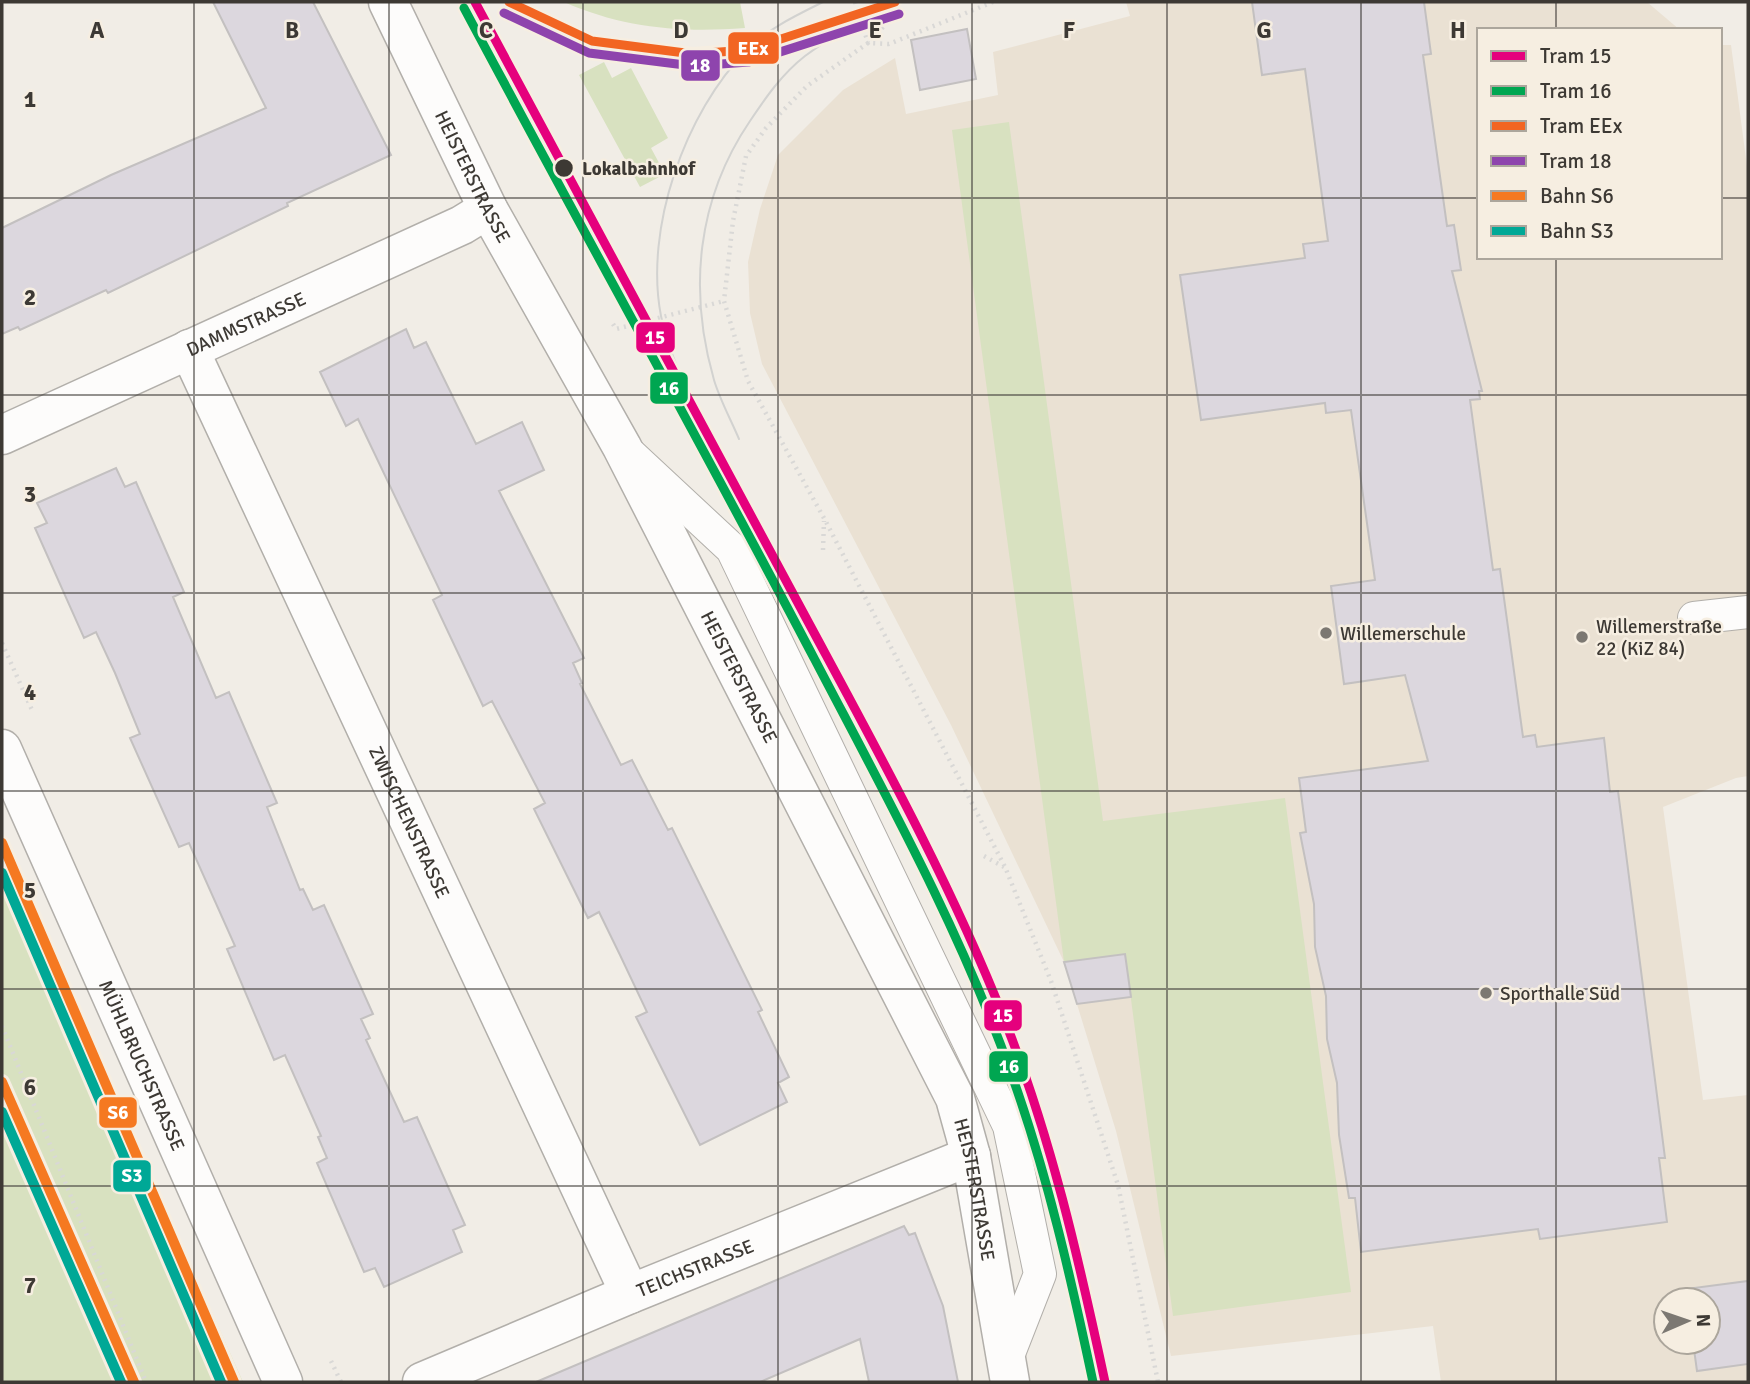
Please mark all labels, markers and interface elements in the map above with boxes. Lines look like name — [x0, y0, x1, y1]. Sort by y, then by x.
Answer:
text: A — [90, 16, 105, 45]
text: B — [285, 16, 299, 45]
text: C — [479, 16, 493, 45]
text: D — [673, 16, 689, 45]
text: E — [868, 16, 882, 45]
text: F — [1063, 16, 1075, 45]
text: G — [1256, 16, 1272, 45]
text: H — [1450, 16, 1466, 45]
legend — [1477, 28, 1722, 259]
line badge: EEx — [727, 31, 780, 65]
text: EEx — [738, 37, 769, 61]
text: Tram 15 — [1540, 43, 1612, 69]
line badge: 18 — [680, 49, 721, 82]
text: 18 — [690, 54, 710, 78]
text: Tram 16 — [1540, 78, 1612, 104]
text: 1 — [24, 85, 36, 114]
street label: HEISTERSTRASSE — [429, 107, 516, 247]
text: Tram EEx — [1540, 113, 1623, 139]
text: Tram 18 — [1540, 148, 1612, 174]
marker: Lokalbahnhof — [553, 157, 575, 179]
place label: Lokalbahnhof — [582, 157, 696, 181]
text: Bahn S6 — [1540, 183, 1614, 209]
text: Bahn S3 — [1540, 218, 1614, 244]
text: 2 — [24, 283, 36, 312]
street label: DAMMSTRASSE — [183, 287, 310, 362]
line badge: 15 — [635, 321, 676, 354]
text: 15 — [645, 326, 665, 350]
line badge: 16 — [649, 371, 689, 405]
text: 16 — [659, 377, 679, 401]
text: 3 — [24, 480, 36, 509]
street label: HEISTERSTRASSE — [695, 607, 782, 747]
place label: Willemerstraße 22 (KiZ 84) — [1596, 615, 1722, 661]
place label: Willemerschule — [1340, 622, 1466, 646]
marker: Willemerschule — [1318, 625, 1334, 641]
marker: Willemerstraße 22 (KiZ 84) — [1574, 629, 1590, 645]
text: 4 — [24, 678, 36, 707]
street label: ZWISCHENSTRASSE — [363, 742, 455, 902]
text: 5 — [24, 876, 36, 905]
street label: MÜHLBRUCHSTRASSE — [93, 976, 190, 1155]
place label: Sporthalle Süd — [1500, 982, 1620, 1006]
marker: Sporthalle Süd — [1478, 985, 1494, 1001]
line badge: 15 — [983, 999, 1023, 1032]
text: 15 — [993, 1004, 1013, 1028]
line badge: 16 — [988, 1050, 1029, 1083]
text: 16 — [999, 1055, 1019, 1079]
text: 6 — [24, 1073, 36, 1102]
line badge: S6 — [98, 1096, 138, 1129]
text: S6 — [108, 1101, 128, 1125]
street label: HEISTERSTRASSE — [948, 1115, 1000, 1263]
line badge: S3 — [112, 1159, 152, 1193]
text: S3 — [122, 1164, 142, 1188]
street label: TEICHSTRASSE — [633, 1234, 758, 1303]
text: 7 — [24, 1271, 36, 1300]
north arrow — [1652, 1286, 1722, 1356]
text: N — [1691, 1313, 1715, 1327]

